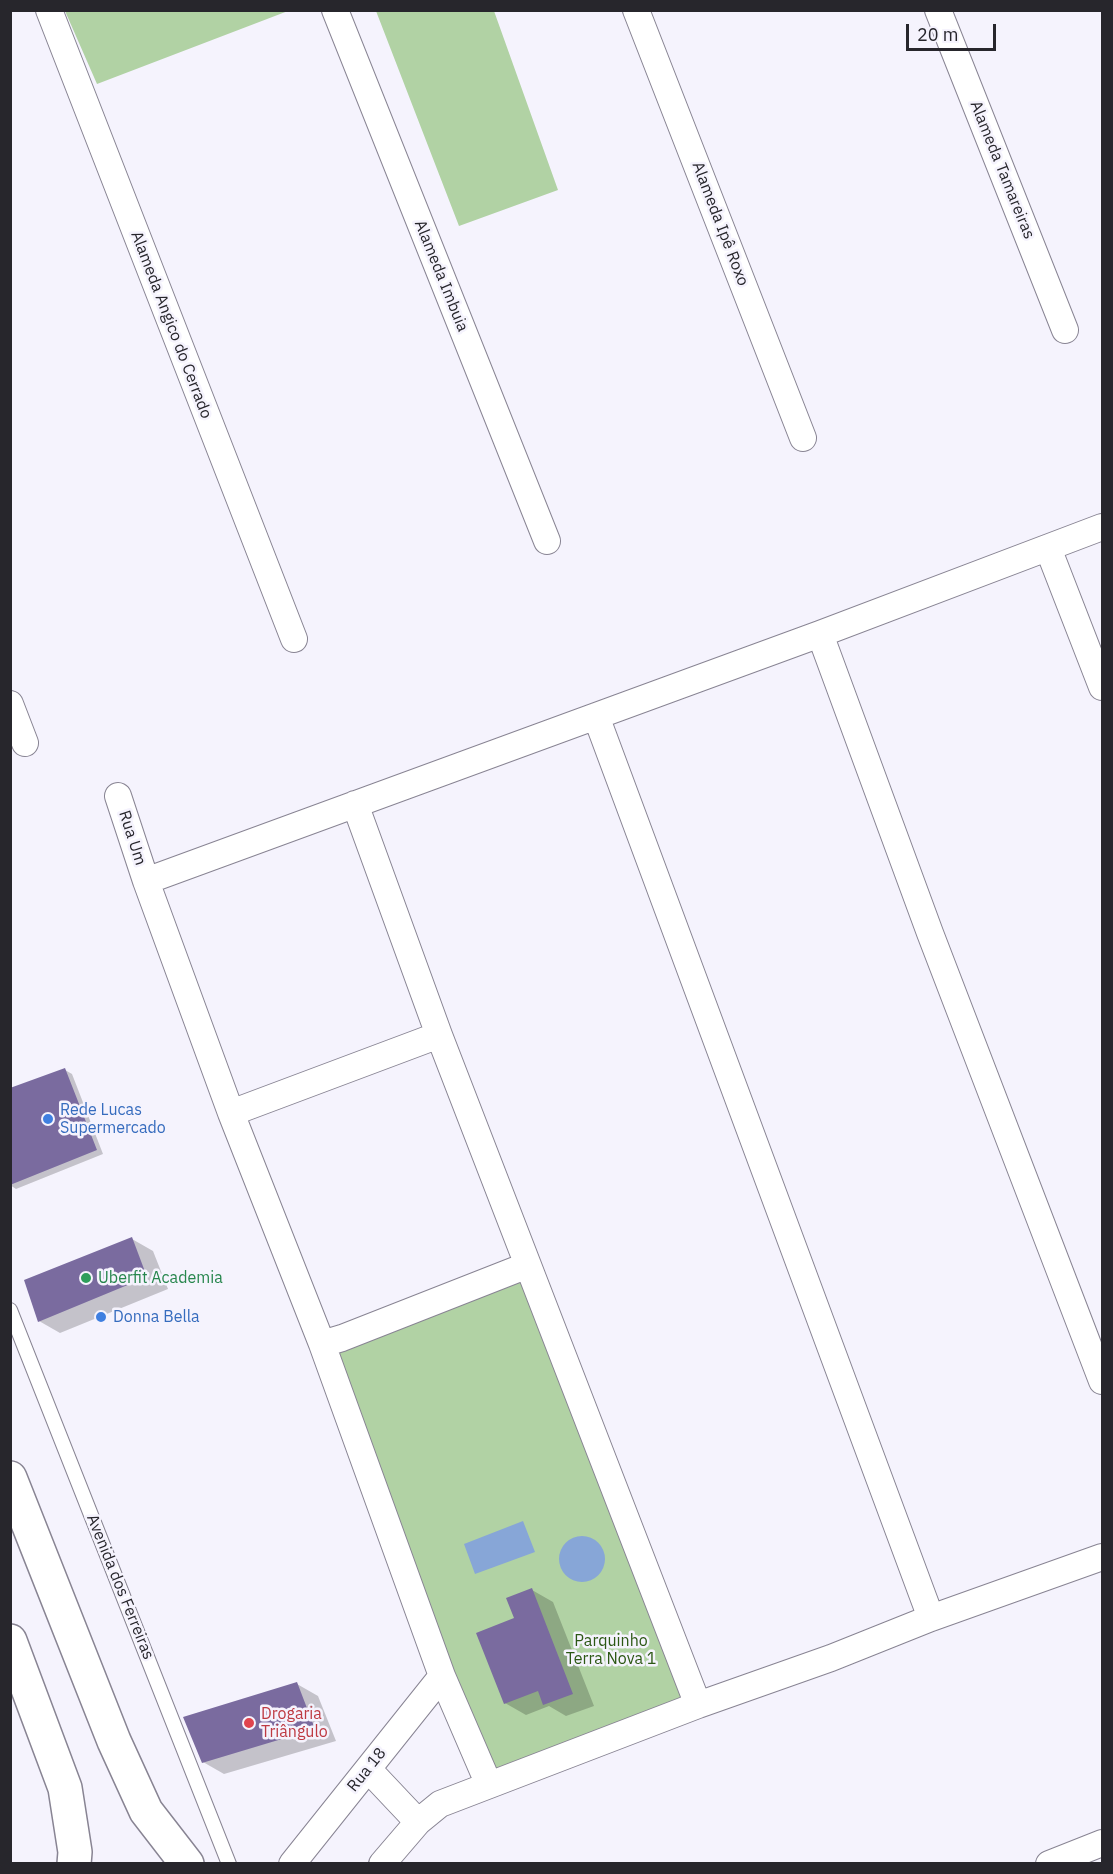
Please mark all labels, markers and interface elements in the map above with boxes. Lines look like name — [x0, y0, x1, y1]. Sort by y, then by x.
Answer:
scale bar — [909, 12, 999, 50]
text: 20 m — [917, 23, 959, 46]
street label: Alameda Tamareiras — [966, 98, 1038, 242]
street label: Alameda Ipê Roxo — [687, 159, 753, 289]
street label: Alameda Imbuia — [410, 217, 472, 335]
street label: Alameda Angico do Cerrado — [126, 229, 216, 421]
street label: Rua Um — [114, 808, 150, 868]
place label: Rede Lucas Supermercado — [60, 1100, 166, 1138]
marker: Rede Lucas Supermercado — [41, 1112, 55, 1126]
place label: Uberfit Academia — [98, 1268, 223, 1288]
marker: Uberfit Academia — [79, 1271, 93, 1285]
place label: Donna Bella — [113, 1307, 200, 1327]
marker: Donna Bella — [94, 1310, 108, 1324]
street label: Avenida dos Ferreiras — [82, 1512, 158, 1662]
park label: Parquinho Terra Nova 1 — [566, 1631, 656, 1669]
place label: Drogaria Triângulo — [261, 1704, 328, 1742]
marker: Drogaria Triângulo — [242, 1716, 256, 1730]
street label: Rua 18 — [344, 1744, 390, 1796]

